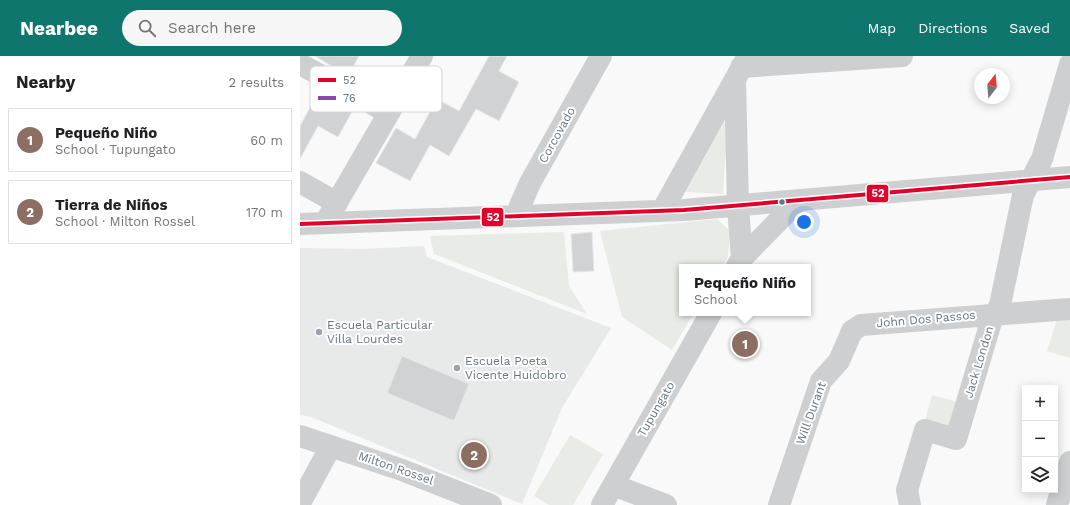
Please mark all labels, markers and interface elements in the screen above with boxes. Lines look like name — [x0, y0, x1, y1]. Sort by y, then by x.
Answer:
search box — [122, 10, 402, 46]
text: Nearbee — [20, 17, 98, 40]
icon: search — [136, 17, 158, 39]
text: Search here — [168, 19, 256, 37]
text: Map — [868, 20, 896, 36]
text: Directions — [918, 20, 987, 36]
text: Saved — [1009, 20, 1050, 36]
legend — [310, 66, 442, 112]
north arrow — [974, 68, 1010, 104]
text: Nearby — [16, 72, 75, 92]
text: 52 — [343, 74, 356, 87]
text: 2 results — [229, 75, 284, 90]
text: 76 — [343, 92, 356, 105]
street label: Corcovado — [536, 105, 578, 165]
text: Pequeño Niño — [55, 124, 157, 142]
text: 1 — [27, 133, 33, 148]
text: 60 m — [250, 133, 283, 148]
text: School · Tupungato — [55, 142, 176, 157]
line badge: 52 — [866, 184, 889, 203]
text: 52 — [872, 187, 885, 200]
text: Tierra de Niños — [55, 196, 167, 214]
unlabelled marker — [777, 197, 787, 207]
text: 2 — [26, 205, 34, 220]
text: 170 m — [246, 205, 283, 220]
line badge: 52 — [481, 207, 504, 227]
text: 52 — [487, 211, 500, 224]
your location — [794, 212, 814, 232]
text: School · Milton Rossel — [55, 214, 195, 229]
popup — [679, 264, 811, 316]
text: Pequeño Niño — [694, 274, 796, 292]
text: School — [694, 292, 737, 307]
street label: John Dos Passos — [876, 308, 976, 330]
place label: Escuela Particular Villa Lourdes — [327, 318, 433, 346]
street label: Jack London — [961, 324, 997, 400]
marker: Escuela Particular Villa Lourdes — [314, 327, 324, 337]
pin: 1 — [732, 329, 758, 359]
place label: Escuela Poeta Vicente Huidobro — [465, 354, 566, 382]
marker: Escuela Poeta Vicente Huidobro — [452, 363, 462, 373]
street label: Tupungato — [635, 379, 677, 439]
street label: Will Durant — [793, 380, 829, 446]
map controls — [1022, 385, 1058, 493]
button: + — [1022, 385, 1058, 421]
button: − — [1022, 421, 1058, 457]
pin: 2 — [461, 440, 487, 470]
street label: Milton Rossel — [356, 449, 436, 488]
button: layers — [1022, 457, 1058, 493]

